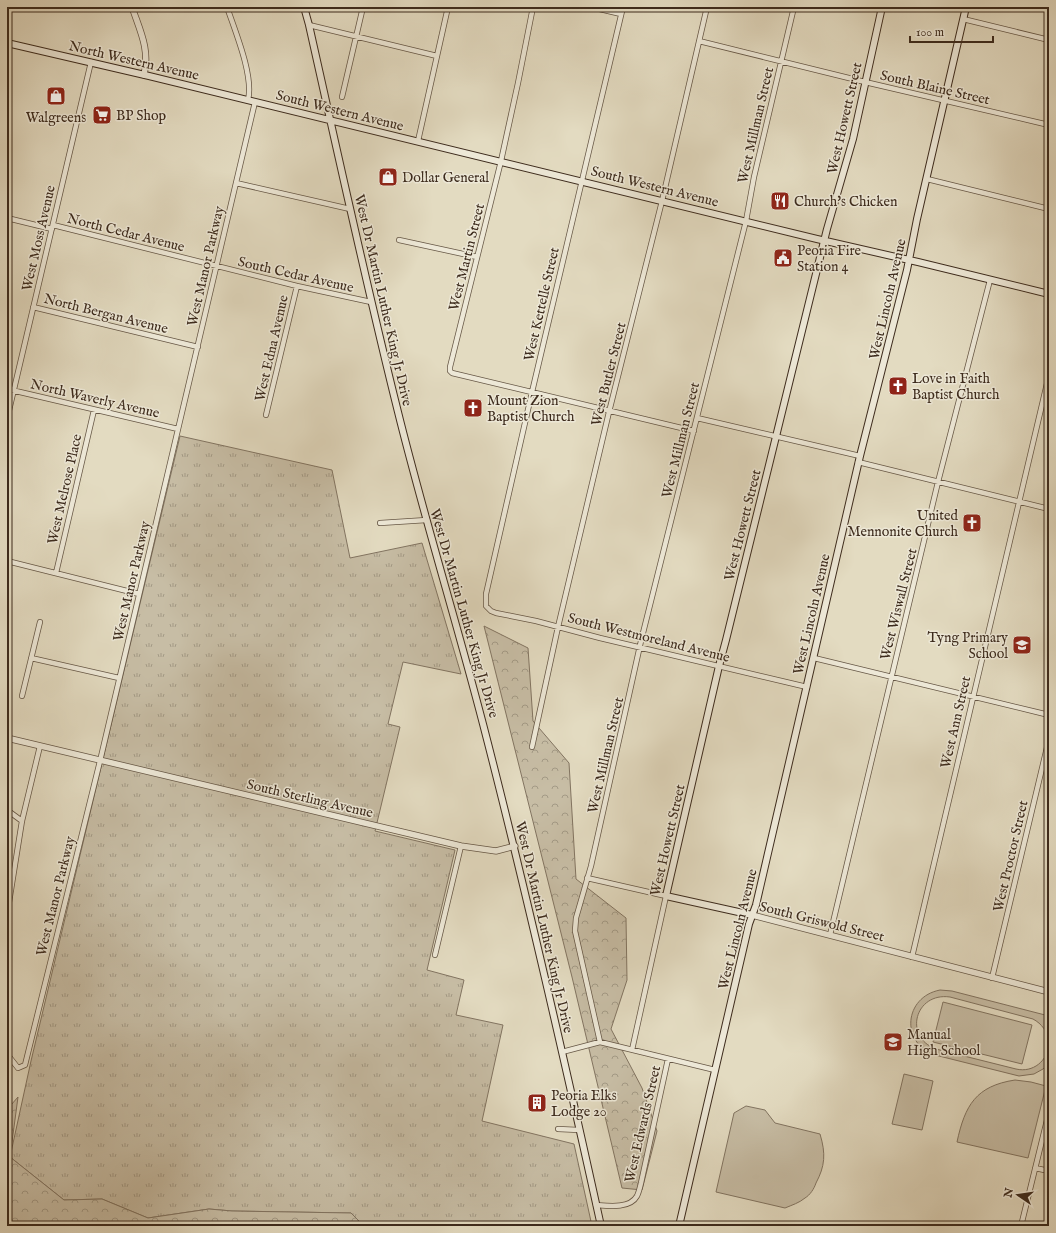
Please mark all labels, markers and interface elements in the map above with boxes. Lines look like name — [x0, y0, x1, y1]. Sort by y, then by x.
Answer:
scale bar — [910, 18, 993, 44]
text: 100 m — [916, 25, 944, 40]
street label: North Western Avenue — [67, 37, 201, 85]
street label: West Howett Street — [823, 60, 867, 176]
street label: West Millman Street — [734, 65, 778, 185]
street label: South Blaine Street — [878, 67, 991, 109]
shop icon: Walgreens — [45, 85, 67, 107]
street label: South Western Avenue — [274, 86, 406, 136]
supermarket icon: BP Shop — [91, 104, 113, 126]
place label: BP Shop — [116, 107, 166, 125]
place label: Walgreens — [26, 109, 86, 127]
street label: South Western Avenue — [589, 162, 721, 212]
shop icon: Dollar General — [377, 166, 399, 188]
place label: Dollar General — [402, 169, 489, 187]
street label: West Moss Avenue — [18, 183, 60, 293]
restaurant icon: Church's Chicken — [769, 190, 791, 212]
street label: West Dr Martin Luther King Jr Drive — [350, 193, 416, 408]
place label: Church's Chicken — [794, 193, 898, 211]
street label: West Martin Street — [445, 201, 489, 313]
street label: West Manor Parkway — [183, 204, 229, 328]
street label: North Cedar Avenue — [65, 210, 187, 256]
street label: West Lincoln Avenue — [865, 236, 911, 361]
place label: Peoria Fire Station 4 — [797, 242, 862, 276]
street label: West Kettelle Street — [520, 245, 564, 363]
public building icon: Peoria Fire Station 4 — [772, 247, 794, 269]
street label: South Cedar Avenue — [236, 253, 356, 297]
street label: North Bergan Avenue — [42, 290, 170, 338]
street label: West Edna Avenue — [251, 293, 293, 403]
street label: West Butler Street — [587, 320, 631, 428]
place label: Love in Faith Baptist Church — [912, 370, 1000, 404]
street label: North Waverly Avenue — [28, 375, 162, 423]
church icon: Love in Faith Baptist Church — [887, 375, 909, 397]
street label: West Millman Street — [658, 380, 704, 500]
place label: Mount Zion Baptist Church — [487, 392, 575, 426]
church icon: Mount Zion Baptist Church — [462, 397, 484, 419]
street label: West Melrose Place — [44, 432, 87, 546]
street label: West Howett Street — [720, 468, 766, 583]
street label: West Dr Martin Luther King Jr Drive — [425, 507, 503, 721]
place label: United Mennonite Church — [847, 507, 959, 541]
church icon: United Mennonite Church — [961, 512, 983, 534]
street label: West Manor Parkway — [109, 519, 155, 643]
street label: West Wiswall Street — [876, 546, 922, 662]
street label: West Lincoln Avenue — [789, 551, 835, 676]
street label: South Westmoreland Avenue — [566, 609, 732, 667]
place label: Tyng Primary School — [928, 629, 1008, 663]
school or university icon: Tyng Primary School — [1011, 634, 1033, 656]
street label: West Ann Street — [937, 674, 975, 770]
street label: West Millman Street — [584, 695, 628, 815]
street label: South Sterling Avenue — [245, 776, 375, 822]
street label: West Howett Street — [646, 782, 690, 898]
street label: West Proctor Street — [989, 799, 1033, 914]
street label: West Dr Martin Luther King Jr Drive — [511, 820, 577, 1035]
street label: West Manor Parkway — [32, 834, 80, 958]
street label: West Lincoln Avenue — [714, 867, 762, 991]
street label: South Griswold Street — [758, 898, 886, 946]
place label: Manual High School — [907, 1026, 980, 1060]
school or university icon: Manual High School — [882, 1031, 904, 1053]
street label: West Edwards Street — [621, 1064, 665, 1184]
place label: Peoria Elks Lodge 20 — [551, 1087, 617, 1121]
building icon: Peoria Elks Lodge 20 — [526, 1092, 548, 1114]
north arrow — [998, 1175, 1038, 1215]
text: N — [1001, 1186, 1017, 1200]

